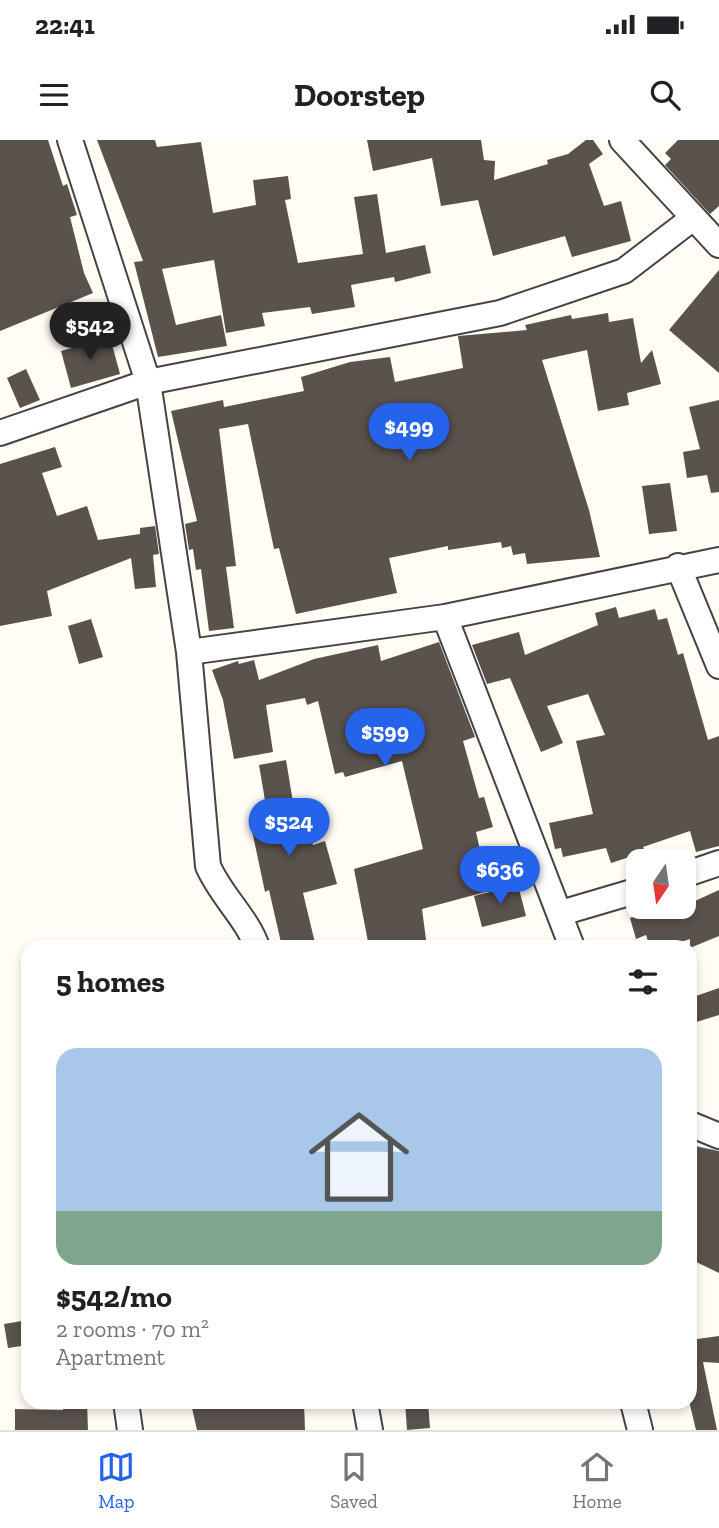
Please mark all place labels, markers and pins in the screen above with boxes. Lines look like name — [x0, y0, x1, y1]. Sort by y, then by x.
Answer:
pin: $542 — [49, 302, 131, 362]
pin: $499 — [368, 404, 450, 463]
pin: $599 — [344, 708, 426, 768]
pin: $524 — [248, 798, 330, 858]
pin: $636 — [459, 846, 541, 906]

